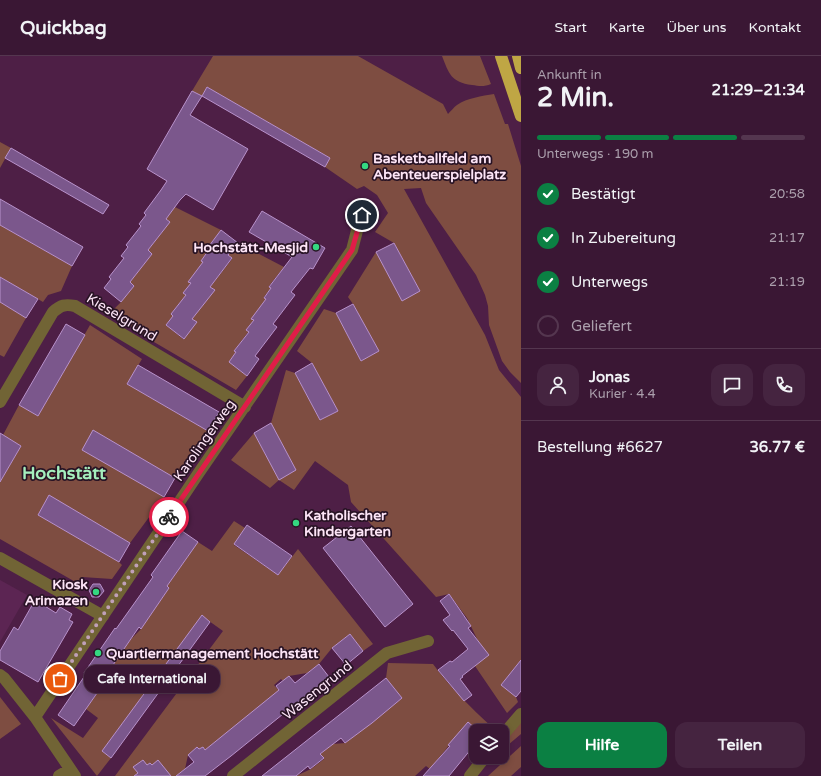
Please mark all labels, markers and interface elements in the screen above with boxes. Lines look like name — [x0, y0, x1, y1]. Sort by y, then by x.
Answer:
text: Quickbag — [20, 17, 107, 39]
text: Start — [555, 19, 587, 36]
text: Karte — [609, 19, 645, 36]
text: Über uns — [667, 19, 727, 36]
text: Kontakt — [749, 19, 801, 36]
text: Ankunft in — [537, 67, 602, 83]
text: 21:29–21:34 — [712, 81, 805, 99]
text: 2 Min. — [537, 82, 614, 113]
text: Unterwegs · 190 m — [537, 146, 654, 162]
place label: Basketballfeld am Abenteuerspielplatz — [373, 150, 506, 183]
marker: Basketballfeld am Abenteuerspielplatz — [360, 161, 370, 171]
icon: check — [537, 183, 559, 205]
text: Bestätigt — [571, 185, 636, 203]
text: 20:58 — [769, 186, 805, 202]
pin — [345, 198, 379, 232]
icon: home — [351, 204, 373, 226]
icon: check — [537, 227, 559, 249]
text: In Zubereitung — [571, 229, 676, 247]
text: 21:17 — [769, 230, 805, 246]
place label: Hochstätt-Mesjid — [193, 239, 308, 256]
marker: Hochstätt-Mesjid — [311, 242, 321, 252]
icon: check — [537, 271, 559, 293]
text: Unterwegs — [571, 273, 648, 291]
text: 21:19 — [769, 274, 805, 290]
street label: Kieselgrund — [83, 290, 160, 345]
text: Geliefert — [571, 317, 632, 335]
button: person — [537, 364, 579, 406]
button: chat — [711, 364, 753, 406]
button: phone — [763, 364, 805, 406]
text: Jonas — [589, 368, 630, 386]
text: Kurier · 4.4 — [589, 386, 656, 402]
street label: Karolingerweg — [170, 396, 239, 485]
text: Bestellung #6627 — [537, 438, 663, 456]
text: 36.77 € — [749, 438, 805, 456]
district label: Hochstätt — [22, 462, 106, 484]
courier — [149, 497, 189, 537]
icon: bike — [158, 506, 180, 528]
place label: Katholischer Kindergarten — [304, 507, 391, 540]
marker: Katholischer Kindergarten — [291, 518, 301, 528]
place label: Kiosk Arimazen — [25, 576, 88, 609]
marker: Kiosk Arimazen — [91, 587, 101, 597]
place label: Quartiermanagement Hochstätt — [106, 645, 319, 662]
marker: Quartiermanagement Hochstätt — [93, 648, 103, 658]
street label: Wasengrund — [279, 657, 356, 724]
pin — [43, 662, 77, 696]
callout: Cafe International — [84, 665, 220, 693]
icon: bag — [49, 668, 71, 690]
text: Cafe International — [97, 671, 207, 687]
button: Hilfe — [537, 722, 667, 768]
button: Teilen — [675, 722, 805, 768]
map controls — [469, 724, 509, 764]
button: layers — [469, 724, 509, 764]

